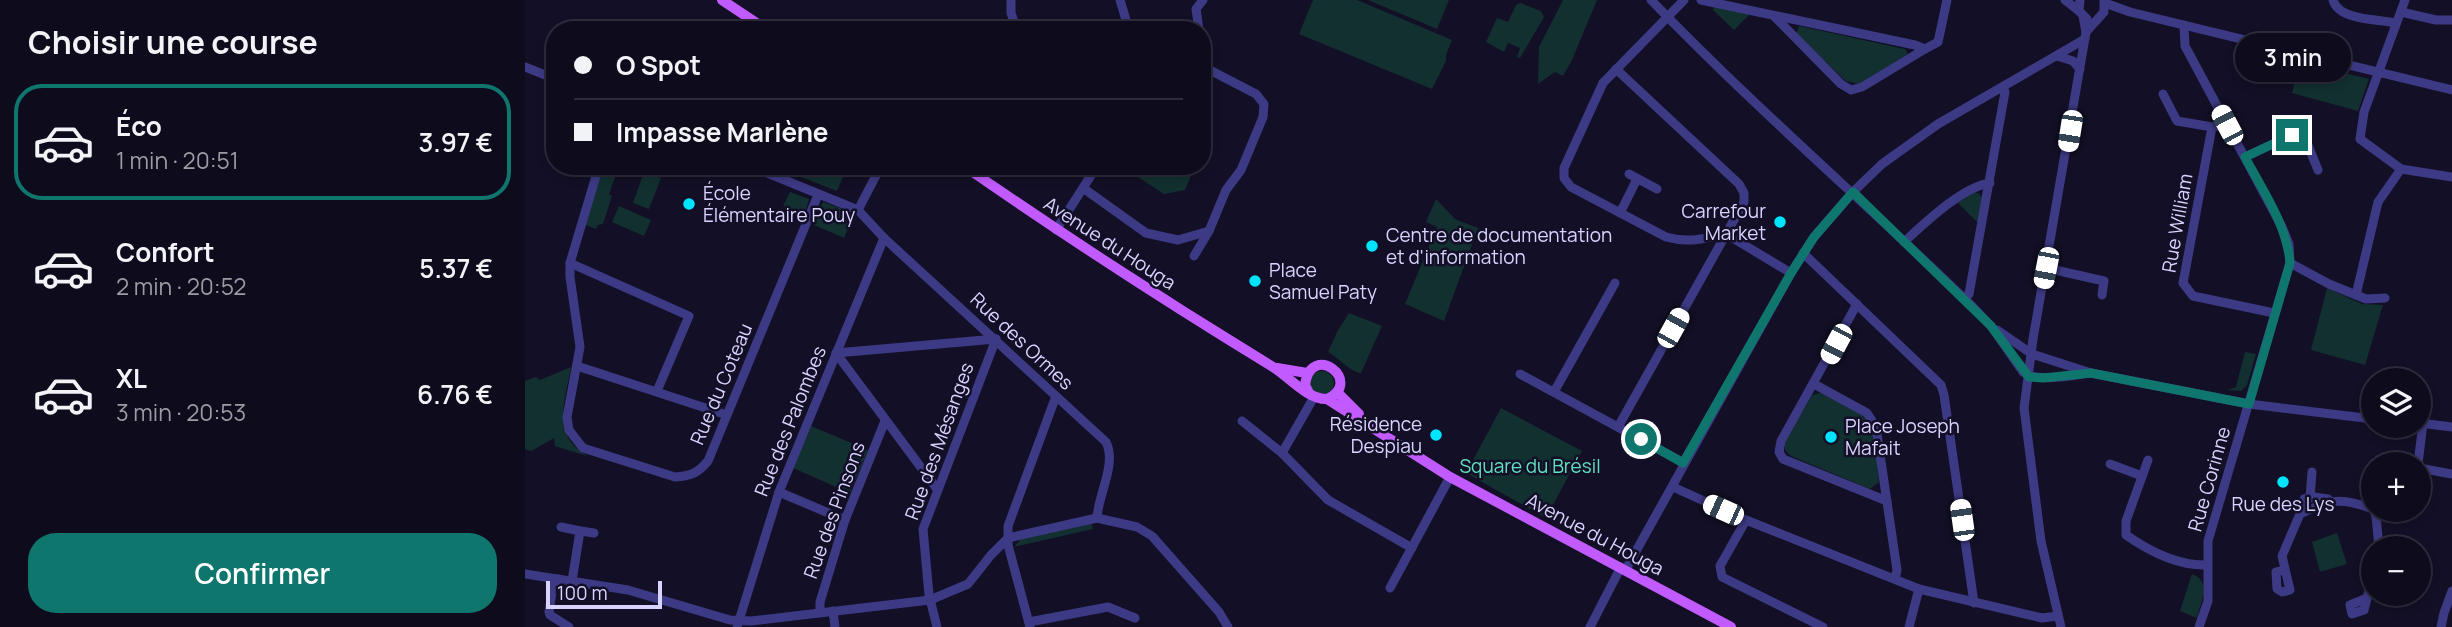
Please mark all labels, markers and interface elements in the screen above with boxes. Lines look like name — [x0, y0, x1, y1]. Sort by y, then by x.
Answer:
text: Choisir une course — [28, 20, 318, 64]
callout: 3 min — [2234, 33, 2350, 82]
text: 3 min — [2264, 41, 2322, 73]
text: O Spot — [616, 47, 701, 83]
car — [2208, 102, 2247, 148]
text: Éco — [116, 108, 162, 144]
car — [2057, 109, 2084, 153]
icon: car — [32, 111, 95, 174]
text: Impasse Marlène — [616, 114, 829, 150]
route end — [2276, 119, 2308, 151]
text: 3.97 € — [418, 124, 493, 160]
text: 1 min · 20:51 — [116, 144, 239, 176]
street label: Rue William — [2156, 172, 2198, 274]
place label: École Élémentaire Pouy — [703, 180, 855, 228]
street label: Avenue du Houga — [1039, 191, 1181, 295]
marker: École Élémentaire Pouy — [681, 196, 697, 212]
place label: Carrefour Market — [1682, 198, 1766, 246]
marker: Carrefour Market — [1772, 214, 1788, 230]
place label: Centre de documentation et d'information — [1386, 222, 1612, 270]
text: Confort — [116, 234, 215, 270]
icon: car — [32, 237, 95, 300]
marker: Centre de documentation et d'information — [1364, 238, 1380, 254]
car — [2032, 245, 2061, 291]
text: 5.37 € — [419, 250, 493, 286]
place label: Place Samuel Paty — [1269, 257, 1377, 305]
text: 2 min · 20:52 — [116, 270, 246, 302]
marker: Place Samuel Paty — [1247, 273, 1263, 289]
street label: Rue des Ormes — [965, 286, 1079, 396]
car — [1654, 305, 1693, 351]
street label: Rue du Coteau — [684, 319, 758, 449]
car — [1817, 321, 1856, 367]
street label: Rue des Palombes — [748, 342, 832, 500]
street label: Rue des Mésanges — [898, 359, 980, 523]
text: XL — [116, 360, 147, 396]
icon: car — [32, 363, 95, 426]
map controls — [2361, 368, 2431, 606]
button: layers — [2361, 368, 2431, 438]
text: 6.76 € — [417, 376, 493, 412]
text: 3 min · 20:53 — [116, 396, 246, 428]
place label: Résidence Despiau — [1330, 411, 1422, 459]
place label: Place Joseph Mafait — [1845, 413, 1960, 461]
route start — [1625, 423, 1657, 455]
street label: Rue Corinne — [2182, 424, 2236, 534]
marker: Résidence Despiau — [1428, 427, 1444, 443]
marker: Place Joseph Mafait — [1823, 429, 1839, 445]
street label: Rue des Pinsons — [797, 438, 871, 582]
button: + — [2361, 452, 2431, 522]
park label: Square du Brésil — [1459, 453, 1601, 479]
marker: Rue des Lys — [2275, 474, 2291, 490]
street label: Avenue du Houga — [1522, 487, 1668, 581]
place label: Rue des Lys — [2231, 491, 2335, 517]
car — [1700, 492, 1747, 528]
car — [1949, 498, 1976, 542]
button: Confirmer — [28, 533, 497, 613]
button: − — [2361, 536, 2431, 606]
scale bar — [546, 578, 661, 610]
text: 100 m — [557, 580, 608, 606]

